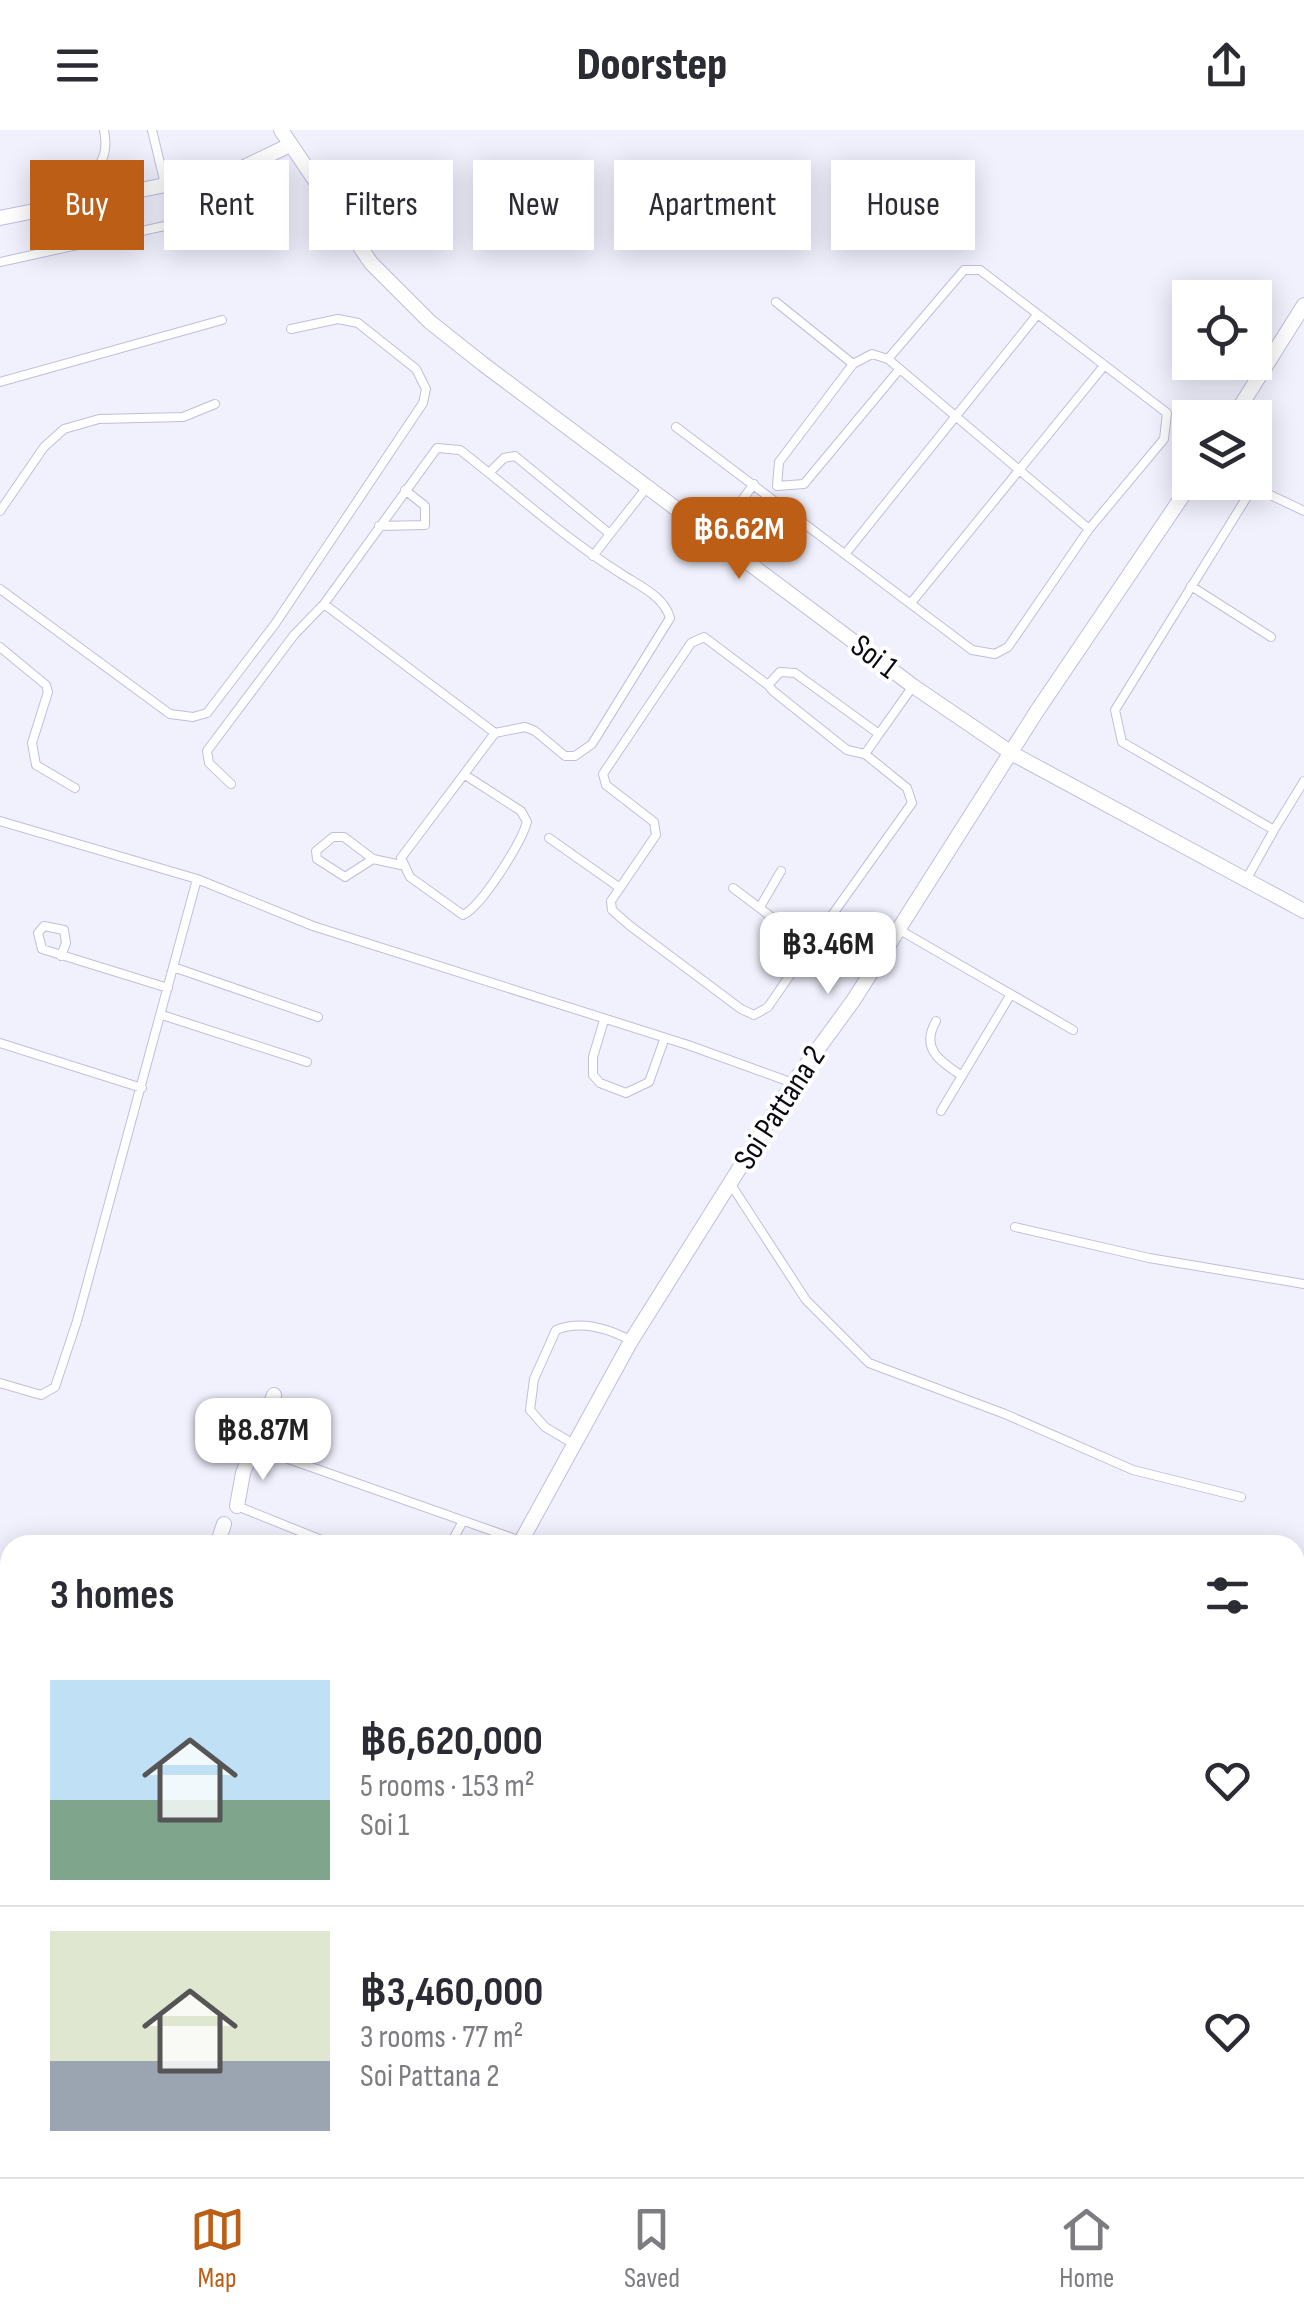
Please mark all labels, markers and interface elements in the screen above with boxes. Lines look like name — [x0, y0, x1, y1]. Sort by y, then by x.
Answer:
icon: menu — [50, 38, 105, 93]
text: Doorstep — [577, 38, 727, 93]
icon: share — [1199, 38, 1254, 93]
chip: Buy — [30, 160, 144, 250]
chip: Rent — [164, 160, 289, 250]
chip: Filters — [309, 160, 453, 250]
chip: New — [473, 160, 594, 250]
chip: Apartment — [614, 160, 811, 250]
chip: House — [831, 160, 975, 250]
map controls — [1172, 280, 1272, 500]
button: locate — [1172, 280, 1272, 380]
button: layers — [1172, 400, 1272, 500]
pin: ฿6.62M — [658, 497, 820, 582]
text: ฿6.62M — [693, 510, 785, 549]
street label: Soi 1 — [843, 627, 905, 687]
pin: ฿3.46M — [747, 912, 909, 997]
text: ฿3.46M — [782, 925, 874, 964]
street label: Soi Pattana 2 — [726, 1039, 834, 1177]
pin: ฿8.87M — [182, 1398, 344, 1483]
text: ฿8.87M — [217, 1411, 309, 1450]
icon: filters — [1200, 1568, 1255, 1623]
text: 3 homes — [50, 1570, 174, 1621]
text: ฿6,620,000 — [360, 1716, 543, 1767]
icon: home — [130, 1720, 250, 1840]
icon: heart — [1200, 1753, 1255, 1808]
text: 5 rooms · 153 m² — [360, 1767, 535, 1806]
text: Soi 1 — [360, 1806, 409, 1845]
text: ฿3,460,000 — [360, 1967, 543, 2018]
icon: home — [130, 1971, 250, 2091]
icon: heart — [1200, 2004, 1255, 2059]
text: 3 rooms · 77 m² — [360, 2018, 524, 2057]
text: Soi Pattana 2 — [360, 2057, 499, 2096]
tab: Map — [190, 2202, 245, 2295]
tab: Saved — [624, 2202, 680, 2295]
tab: Home — [1059, 2202, 1114, 2295]

